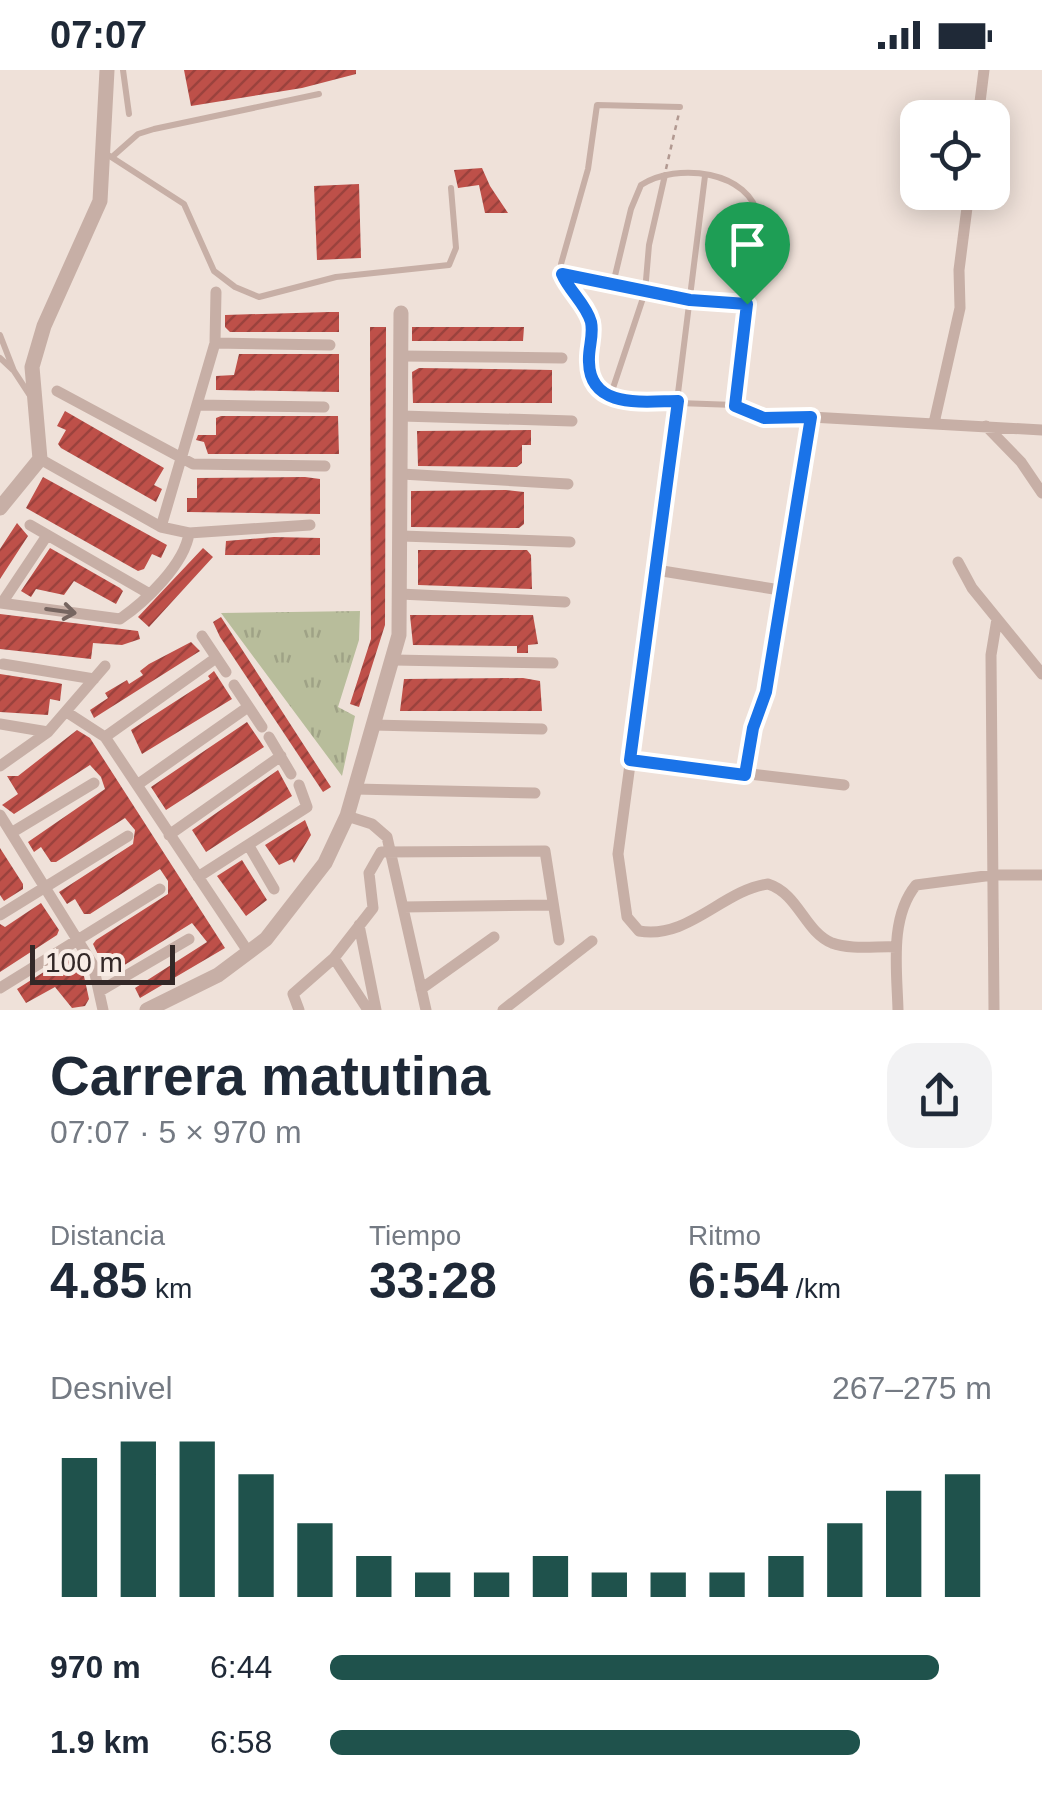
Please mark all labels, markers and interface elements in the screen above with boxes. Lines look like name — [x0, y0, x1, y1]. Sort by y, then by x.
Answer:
text: 07:07 — [50, 14, 147, 56]
map controls — [900, 100, 1010, 210]
button: locate — [900, 100, 1010, 210]
pin — [705, 202, 790, 305]
icon: arrive — [720, 217, 775, 272]
one-way arrow — [44, 603, 77, 621]
scale bar — [30, 940, 175, 984]
text: 100 m — [45, 947, 123, 978]
button: share — [887, 1043, 992, 1148]
text: Carrera matutina — [50, 1045, 490, 1107]
text: 07:07 · 5 × 970 m — [50, 1114, 302, 1150]
text: Distancia — [50, 1220, 165, 1251]
text: Tiempo — [369, 1220, 461, 1251]
text: Ritmo — [688, 1220, 761, 1251]
text: 4.85 — [50, 1253, 147, 1309]
text: 33:28 — [369, 1253, 497, 1309]
text: 6:54 — [688, 1253, 788, 1309]
text: km — [147, 1273, 192, 1304]
text: /km — [788, 1273, 841, 1304]
text: Desnivel — [50, 1370, 173, 1406]
text: 267–275 m — [832, 1370, 992, 1406]
text: 970 m — [50, 1649, 141, 1685]
text: 6:44 — [210, 1649, 272, 1685]
text: 1.9 km — [50, 1724, 150, 1760]
text: 6:58 — [210, 1724, 272, 1760]

